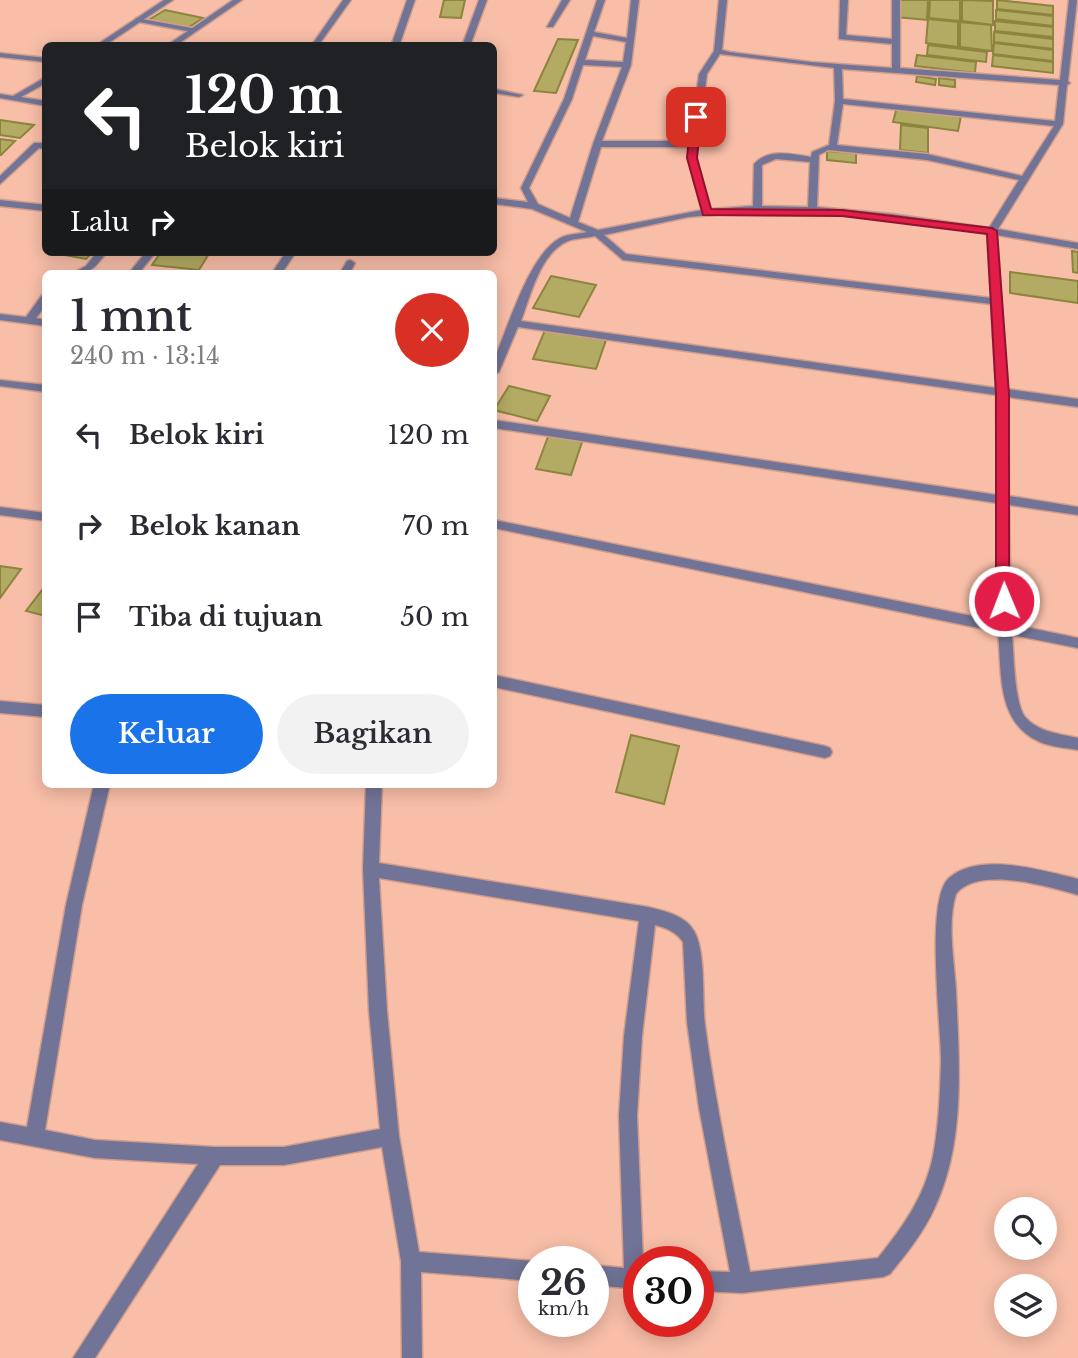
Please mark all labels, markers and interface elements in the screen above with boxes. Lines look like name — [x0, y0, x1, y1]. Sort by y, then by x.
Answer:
text: 120 m — [185, 65, 343, 126]
icon: left — [70, 70, 161, 161]
pin — [666, 87, 726, 147]
icon: arrive — [677, 98, 715, 136]
text: Belok kiri — [185, 126, 344, 166]
icon: right — [143, 203, 181, 241]
text: Lalu — [70, 206, 129, 238]
text: 1 mnt — [70, 290, 192, 342]
button: close — [395, 293, 469, 367]
text: 240 m · 13:14 — [70, 342, 220, 370]
icon: left — [70, 416, 108, 454]
text: Belok kiri — [129, 419, 264, 451]
text: 120 m — [387, 419, 469, 451]
icon: right — [70, 507, 108, 545]
text: Belok kanan — [129, 510, 300, 542]
text: 70 m — [402, 510, 469, 542]
position arrow — [967, 564, 1041, 638]
icon: arrive — [70, 598, 108, 636]
text: Tiba di tujuan — [129, 601, 323, 633]
text: 50 m — [400, 601, 469, 633]
button: Keluar — [70, 694, 263, 774]
button: Bagikan — [277, 694, 469, 774]
map controls — [994, 1197, 1057, 1337]
button: search — [994, 1197, 1057, 1260]
speed limit sign: 30 — [623, 1246, 714, 1337]
text: 26 — [540, 1261, 587, 1304]
button: layers — [994, 1274, 1057, 1337]
text: km/h — [538, 1298, 589, 1320]

